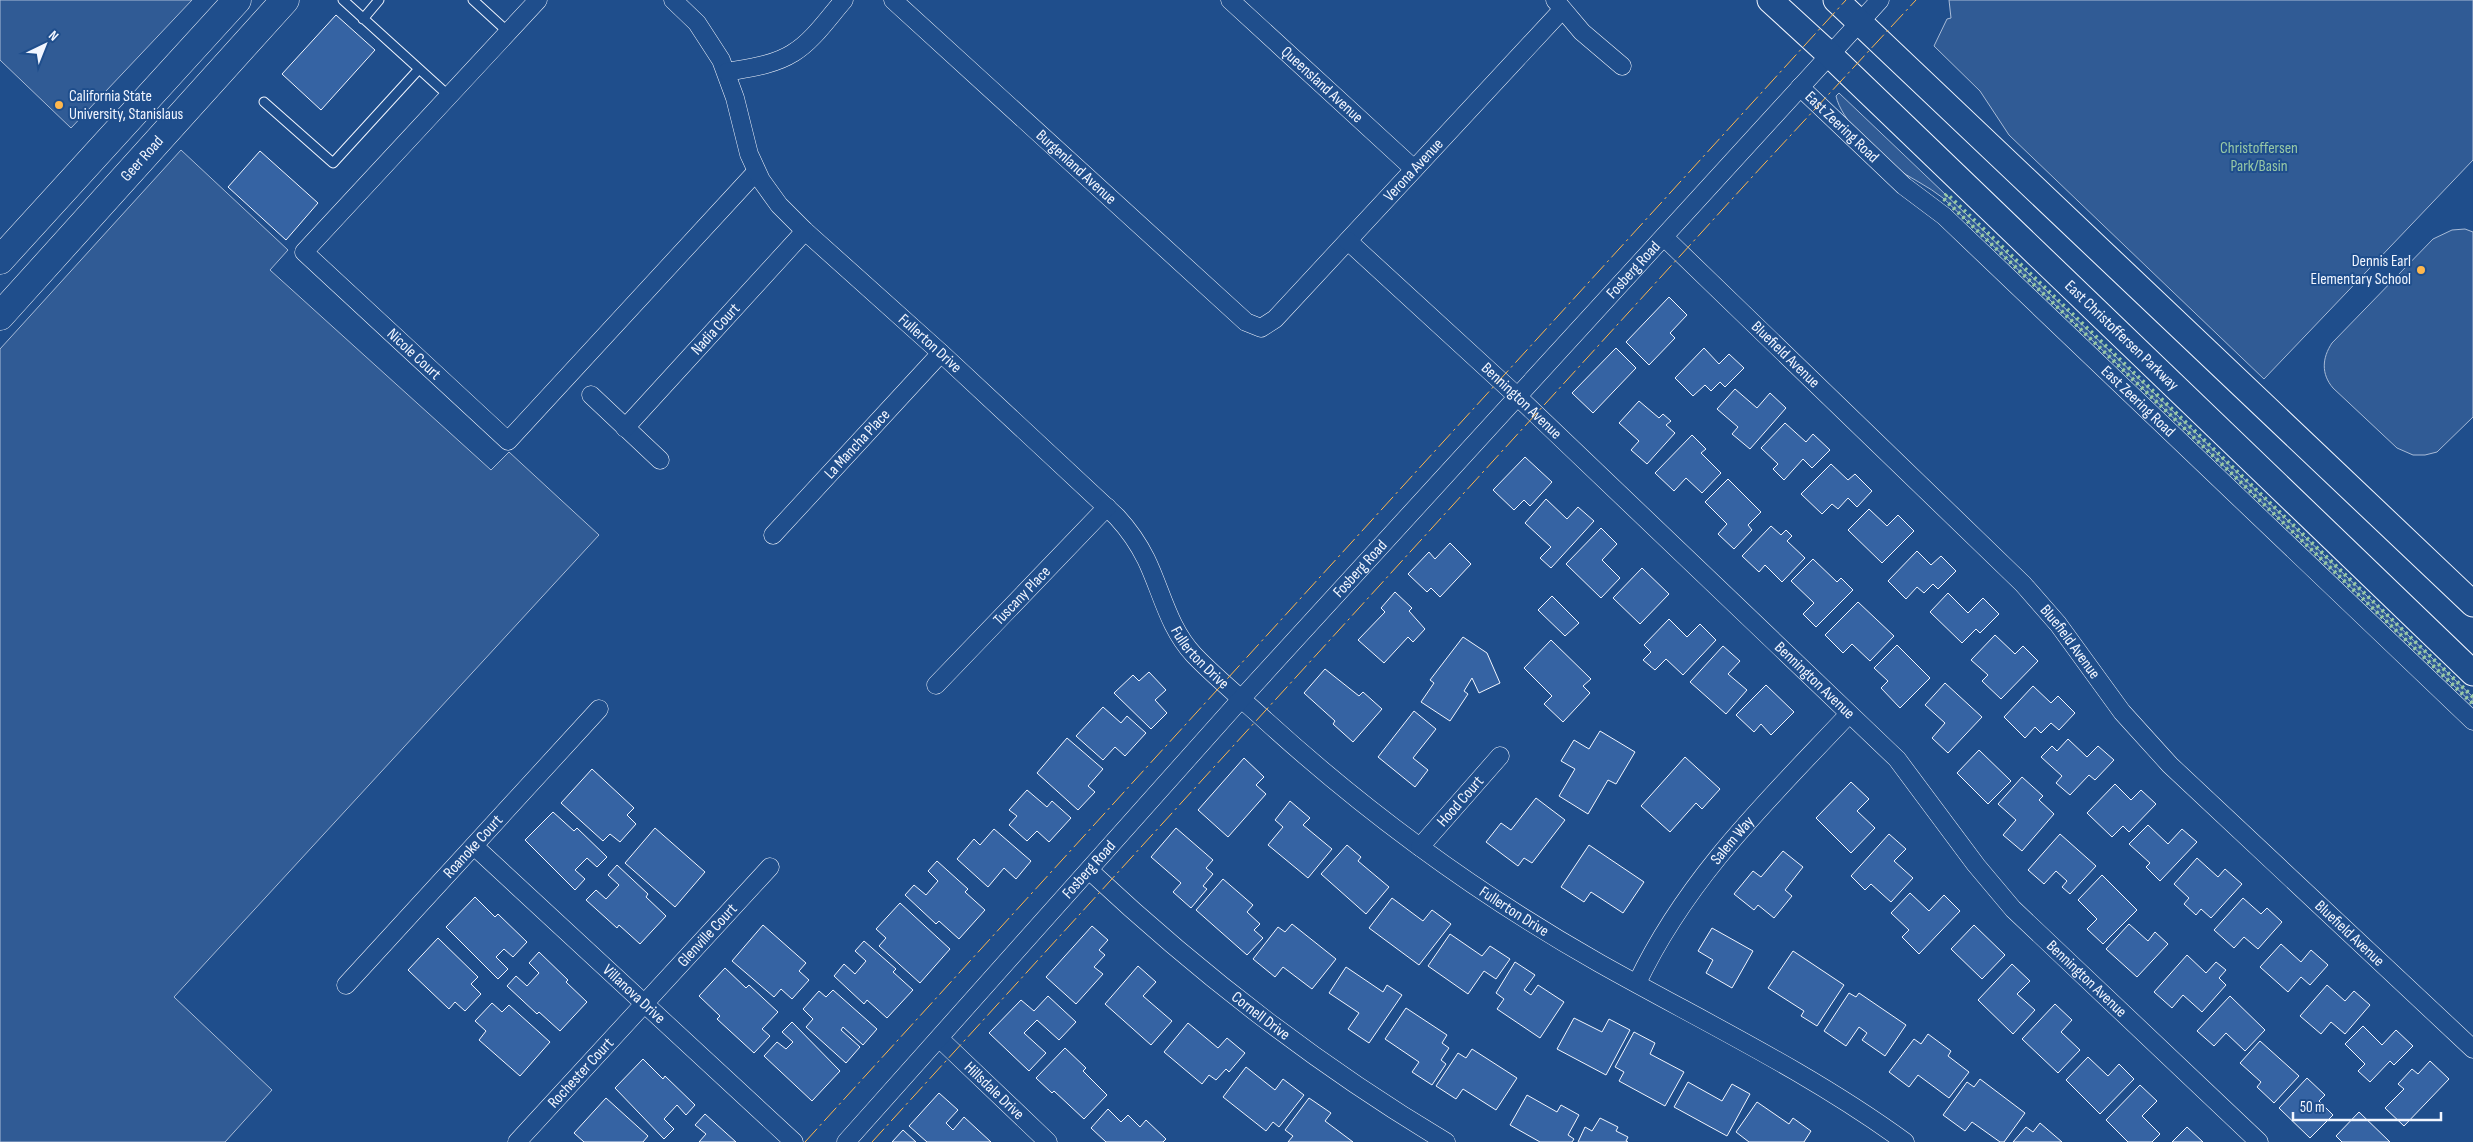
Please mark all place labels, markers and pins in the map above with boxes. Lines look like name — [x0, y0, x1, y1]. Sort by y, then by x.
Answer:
place label: California State University, Stanislaus — [69, 87, 184, 124]
marker: California State University, Stanislaus — [53, 99, 65, 111]
place label: Dennis Earl Elementary School — [2311, 252, 2411, 289]
marker: Dennis Earl Elementary School — [2415, 264, 2427, 276]

